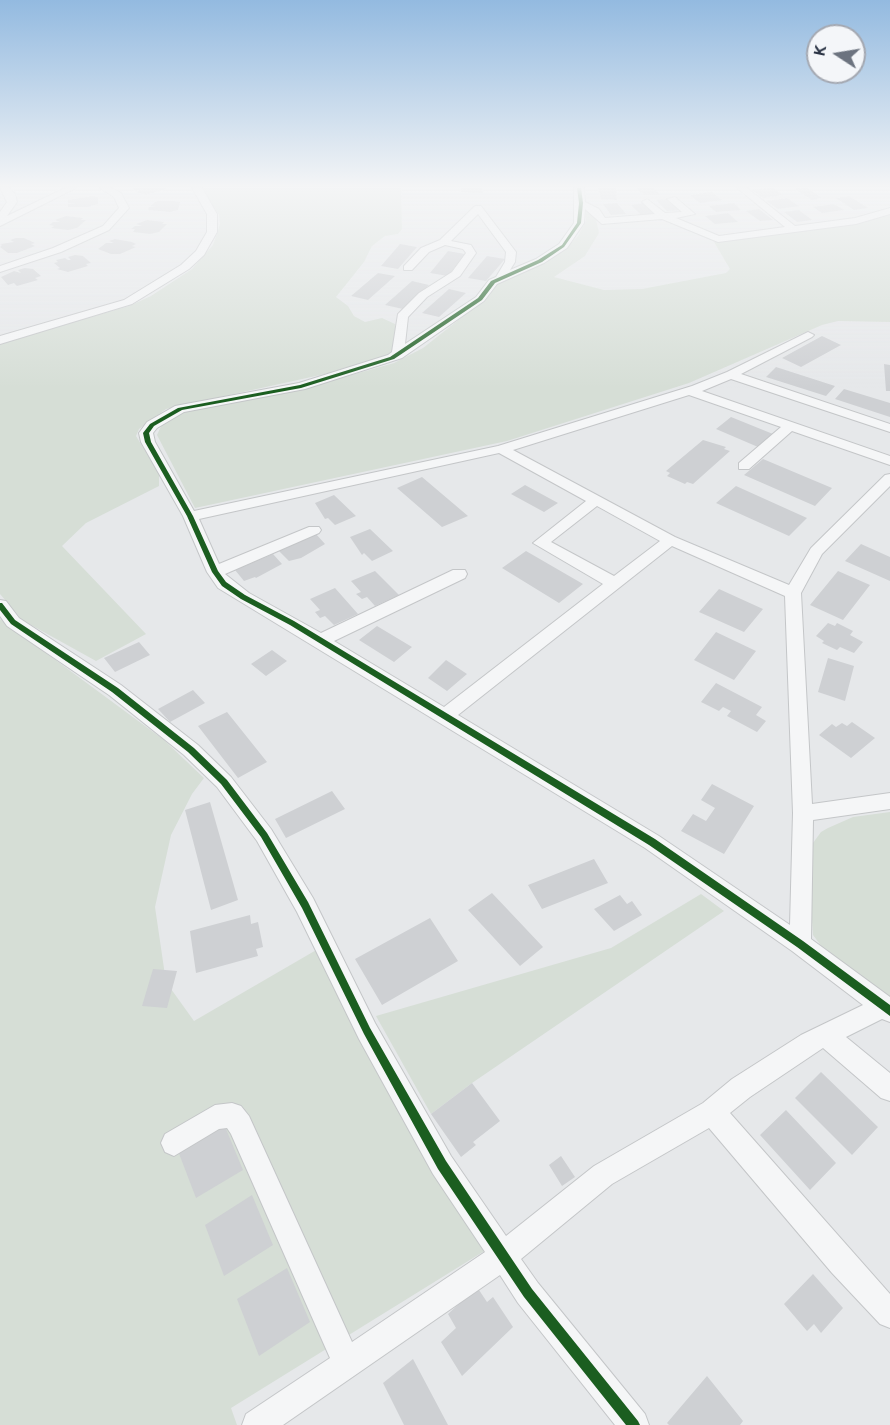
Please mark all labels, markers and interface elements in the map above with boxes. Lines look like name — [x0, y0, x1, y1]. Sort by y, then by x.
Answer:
north arrow — [806, 24, 866, 84]
text: K — [809, 43, 830, 58]

